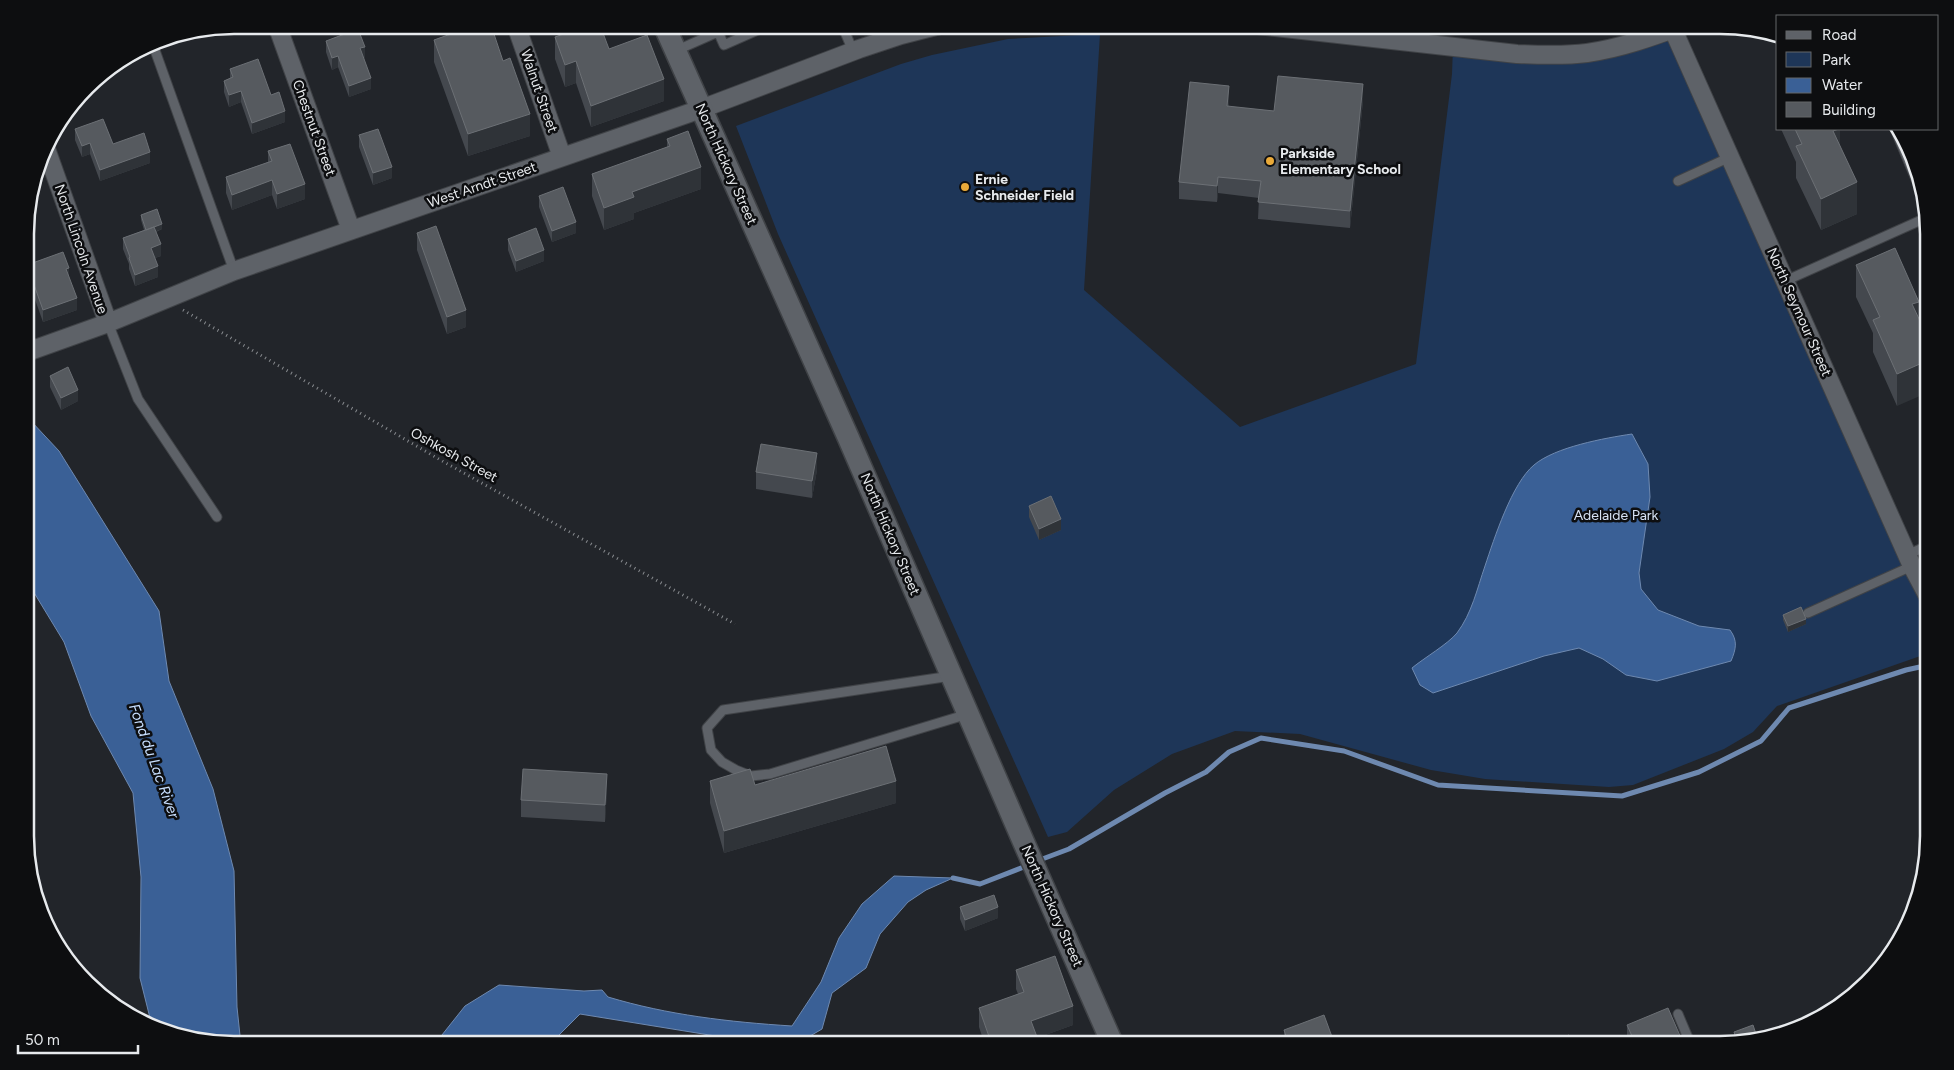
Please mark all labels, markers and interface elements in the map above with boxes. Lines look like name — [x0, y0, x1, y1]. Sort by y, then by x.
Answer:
legend — [1776, 15, 1939, 130]
text: Road — [1822, 26, 1857, 44]
street label: Walnut Street — [517, 47, 561, 135]
text: Park — [1822, 51, 1851, 69]
text: Water — [1822, 76, 1862, 94]
street label: Chestnut Street — [289, 78, 339, 178]
street label: North Hickory Street — [692, 101, 760, 227]
text: Building — [1822, 101, 1876, 119]
place label: Parkside Elementary School — [1280, 145, 1401, 178]
marker: Parkside Elementary School — [1264, 155, 1276, 167]
street label: West Arndt Street — [425, 158, 539, 212]
place label: Ernie Schneider Field — [975, 171, 1074, 204]
marker: Ernie Schneider Field — [959, 181, 971, 193]
street label: North Lincoln Avenue — [51, 182, 111, 316]
street label: North Seymour Street — [1763, 245, 1835, 379]
street label: Oshkosh Street — [407, 424, 501, 486]
street label: North Hickory Street — [857, 470, 923, 598]
park label: Adelaide Park — [1574, 507, 1659, 524]
water label: Fond du Lac River — [125, 701, 183, 822]
street label: North Hickory Street — [1018, 843, 1086, 969]
scale bar — [18, 1022, 138, 1054]
text: 50 m — [25, 1031, 60, 1049]

